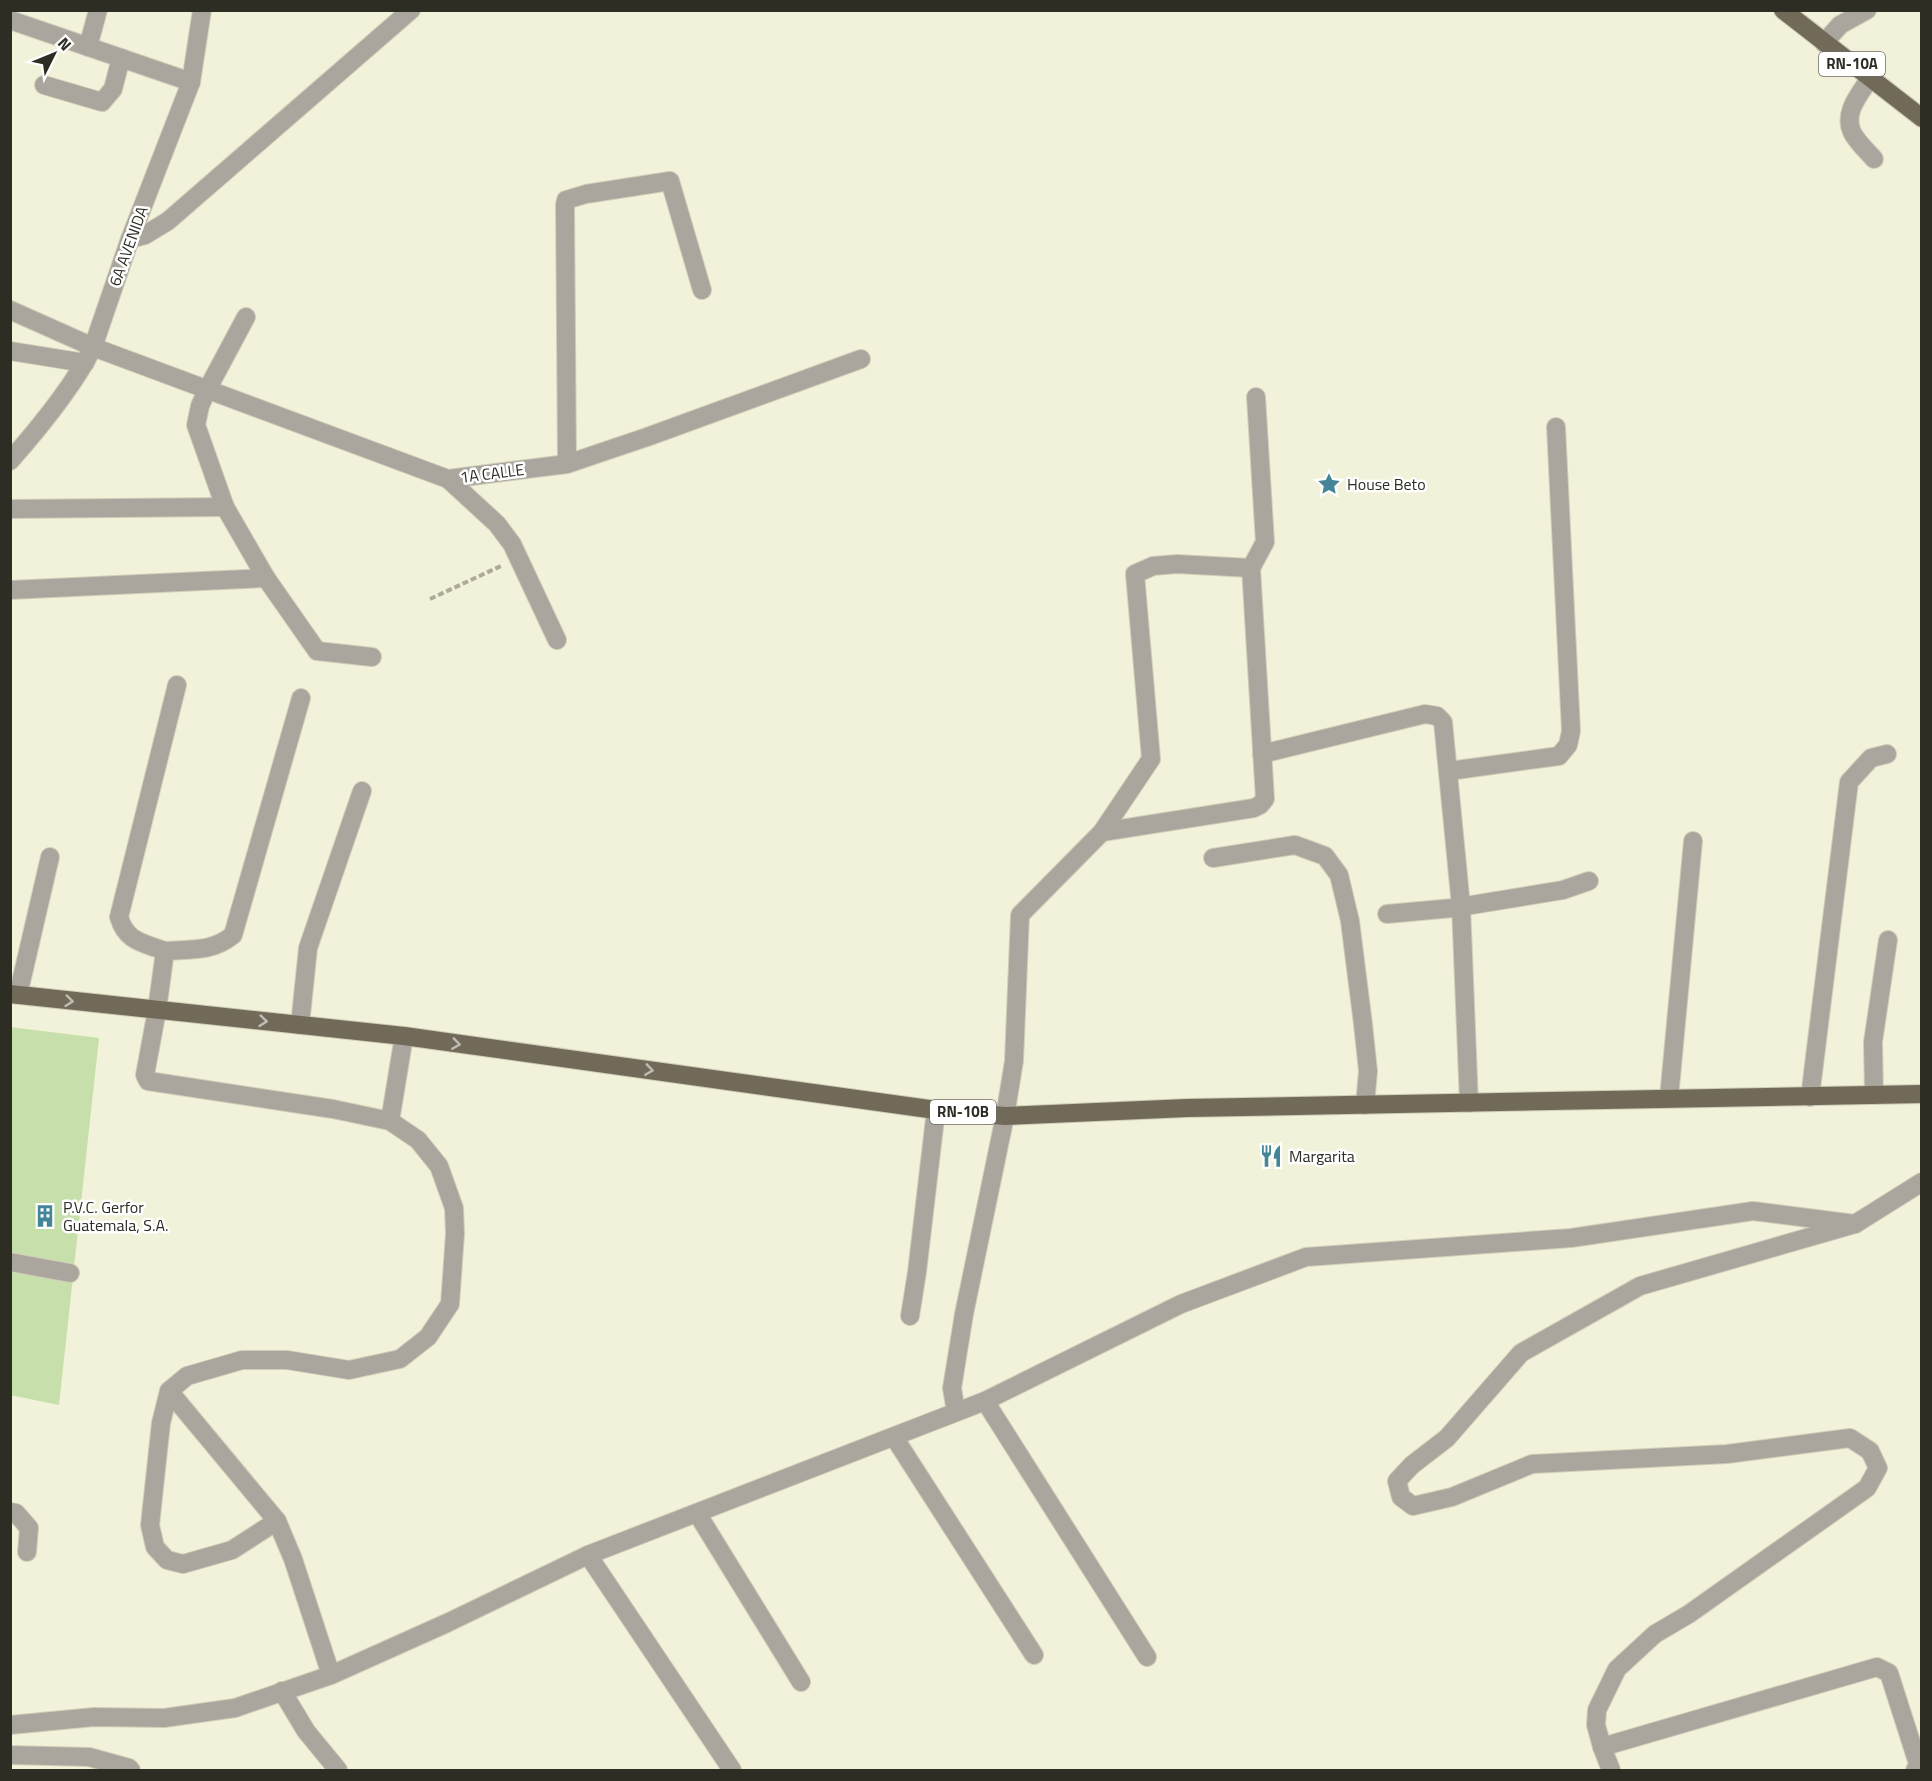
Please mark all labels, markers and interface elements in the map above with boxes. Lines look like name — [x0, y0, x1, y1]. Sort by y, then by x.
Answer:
north arrow — [24, 24, 84, 84]
text: N — [52, 32, 78, 56]
road number: RN-10A — [1819, 52, 1885, 76]
street label: 6A AVENIDA — [102, 202, 154, 289]
street label: 1A CALLE — [459, 457, 526, 489]
place icon: House Beto — [1316, 471, 1342, 497]
place label: House Beto — [1347, 472, 1426, 496]
one-way arrow — [64, 994, 73, 1007]
one-way arrow — [258, 1014, 267, 1027]
one-way arrow — [452, 1037, 461, 1049]
one-way arrow — [645, 1064, 654, 1076]
road number: RN-10B — [930, 1100, 996, 1124]
restaurant icon: Margarita — [1258, 1143, 1284, 1169]
place label: Margarita — [1289, 1144, 1355, 1168]
place label: P.V.C. Gerfor Guatemala, S.A. — [63, 1195, 168, 1237]
building icon: P.V.C. Gerfor Guatemala, S.A. — [32, 1203, 58, 1229]

